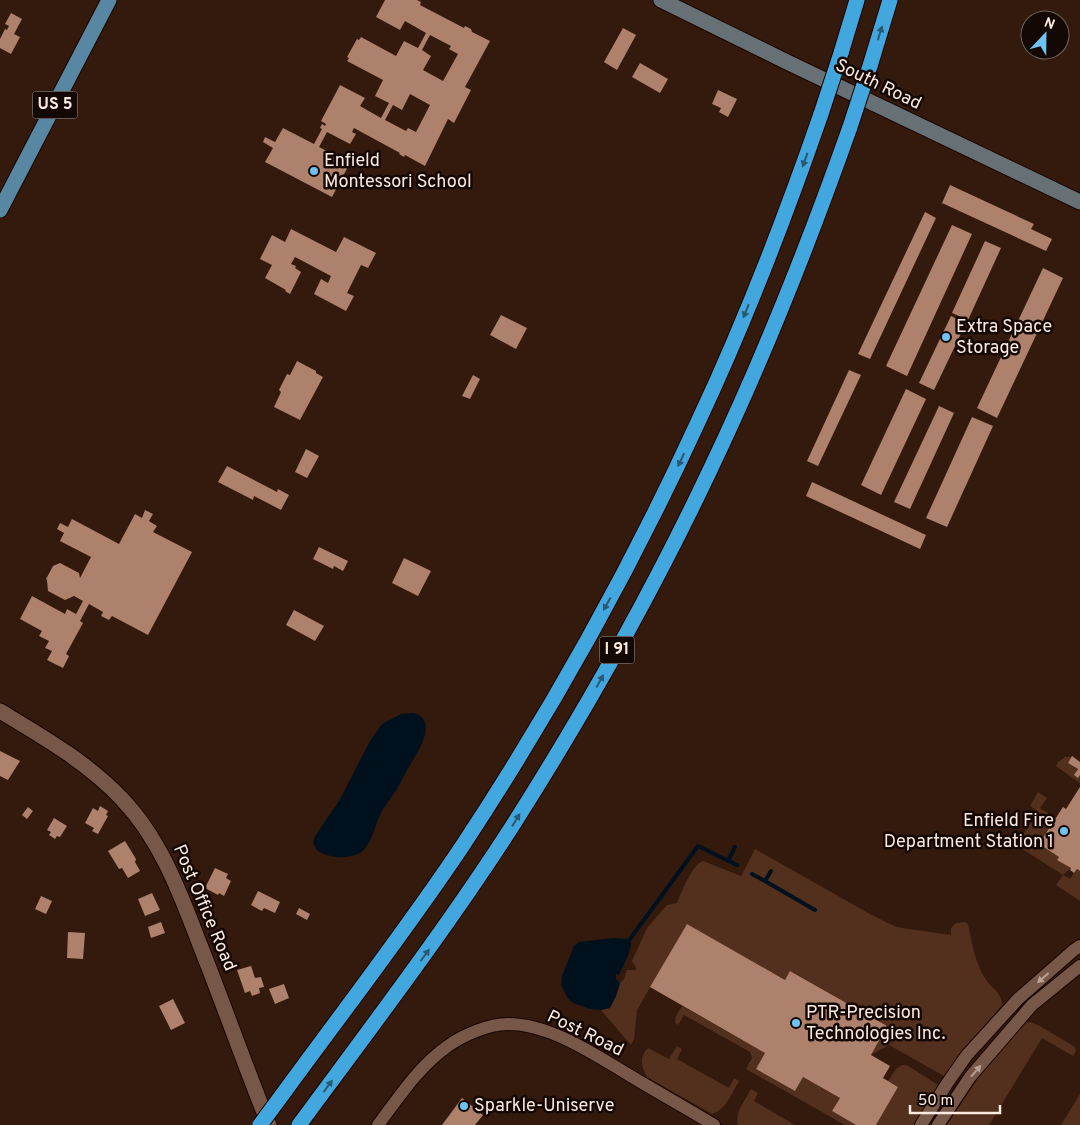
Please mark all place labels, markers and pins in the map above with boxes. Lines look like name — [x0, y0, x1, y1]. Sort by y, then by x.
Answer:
place label: Enfield Montessori School — [324, 150, 472, 194]
marker: Enfield Montessori School — [308, 165, 320, 177]
place label: Extra Space Storage — [956, 316, 1052, 360]
marker: Extra Space Storage — [940, 331, 952, 343]
place label: Enfield Fire Department Station 1 — [884, 810, 1054, 854]
marker: Enfield Fire Department Station 1 — [1058, 825, 1070, 837]
place label: PTR-Precision Technologies Inc. — [806, 1002, 945, 1046]
marker: PTR-Precision Technologies Inc. — [790, 1017, 802, 1029]
place label: Sparkle-Uniserve — [474, 1095, 614, 1118]
marker: Sparkle-Uniserve — [458, 1100, 470, 1112]

